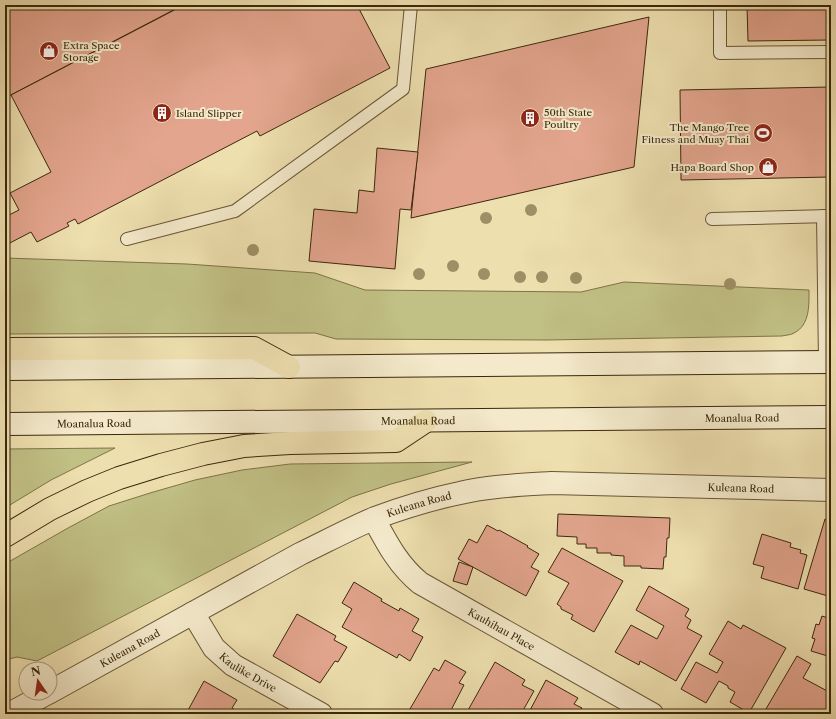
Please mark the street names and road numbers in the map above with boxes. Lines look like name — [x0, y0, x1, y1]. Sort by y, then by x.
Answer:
street label: Moanalua Road — [705, 411, 779, 425]
street label: Moanalua Road — [381, 414, 455, 428]
street label: Moanalua Road — [57, 417, 131, 431]
street label: Kuleana Road — [707, 481, 774, 496]
street label: Kuleana Road — [385, 489, 453, 520]
street label: Kauhihau Place — [466, 605, 537, 654]
street label: Kuleana Road — [98, 627, 162, 670]
street label: Kaulike Drive — [217, 650, 279, 695]

